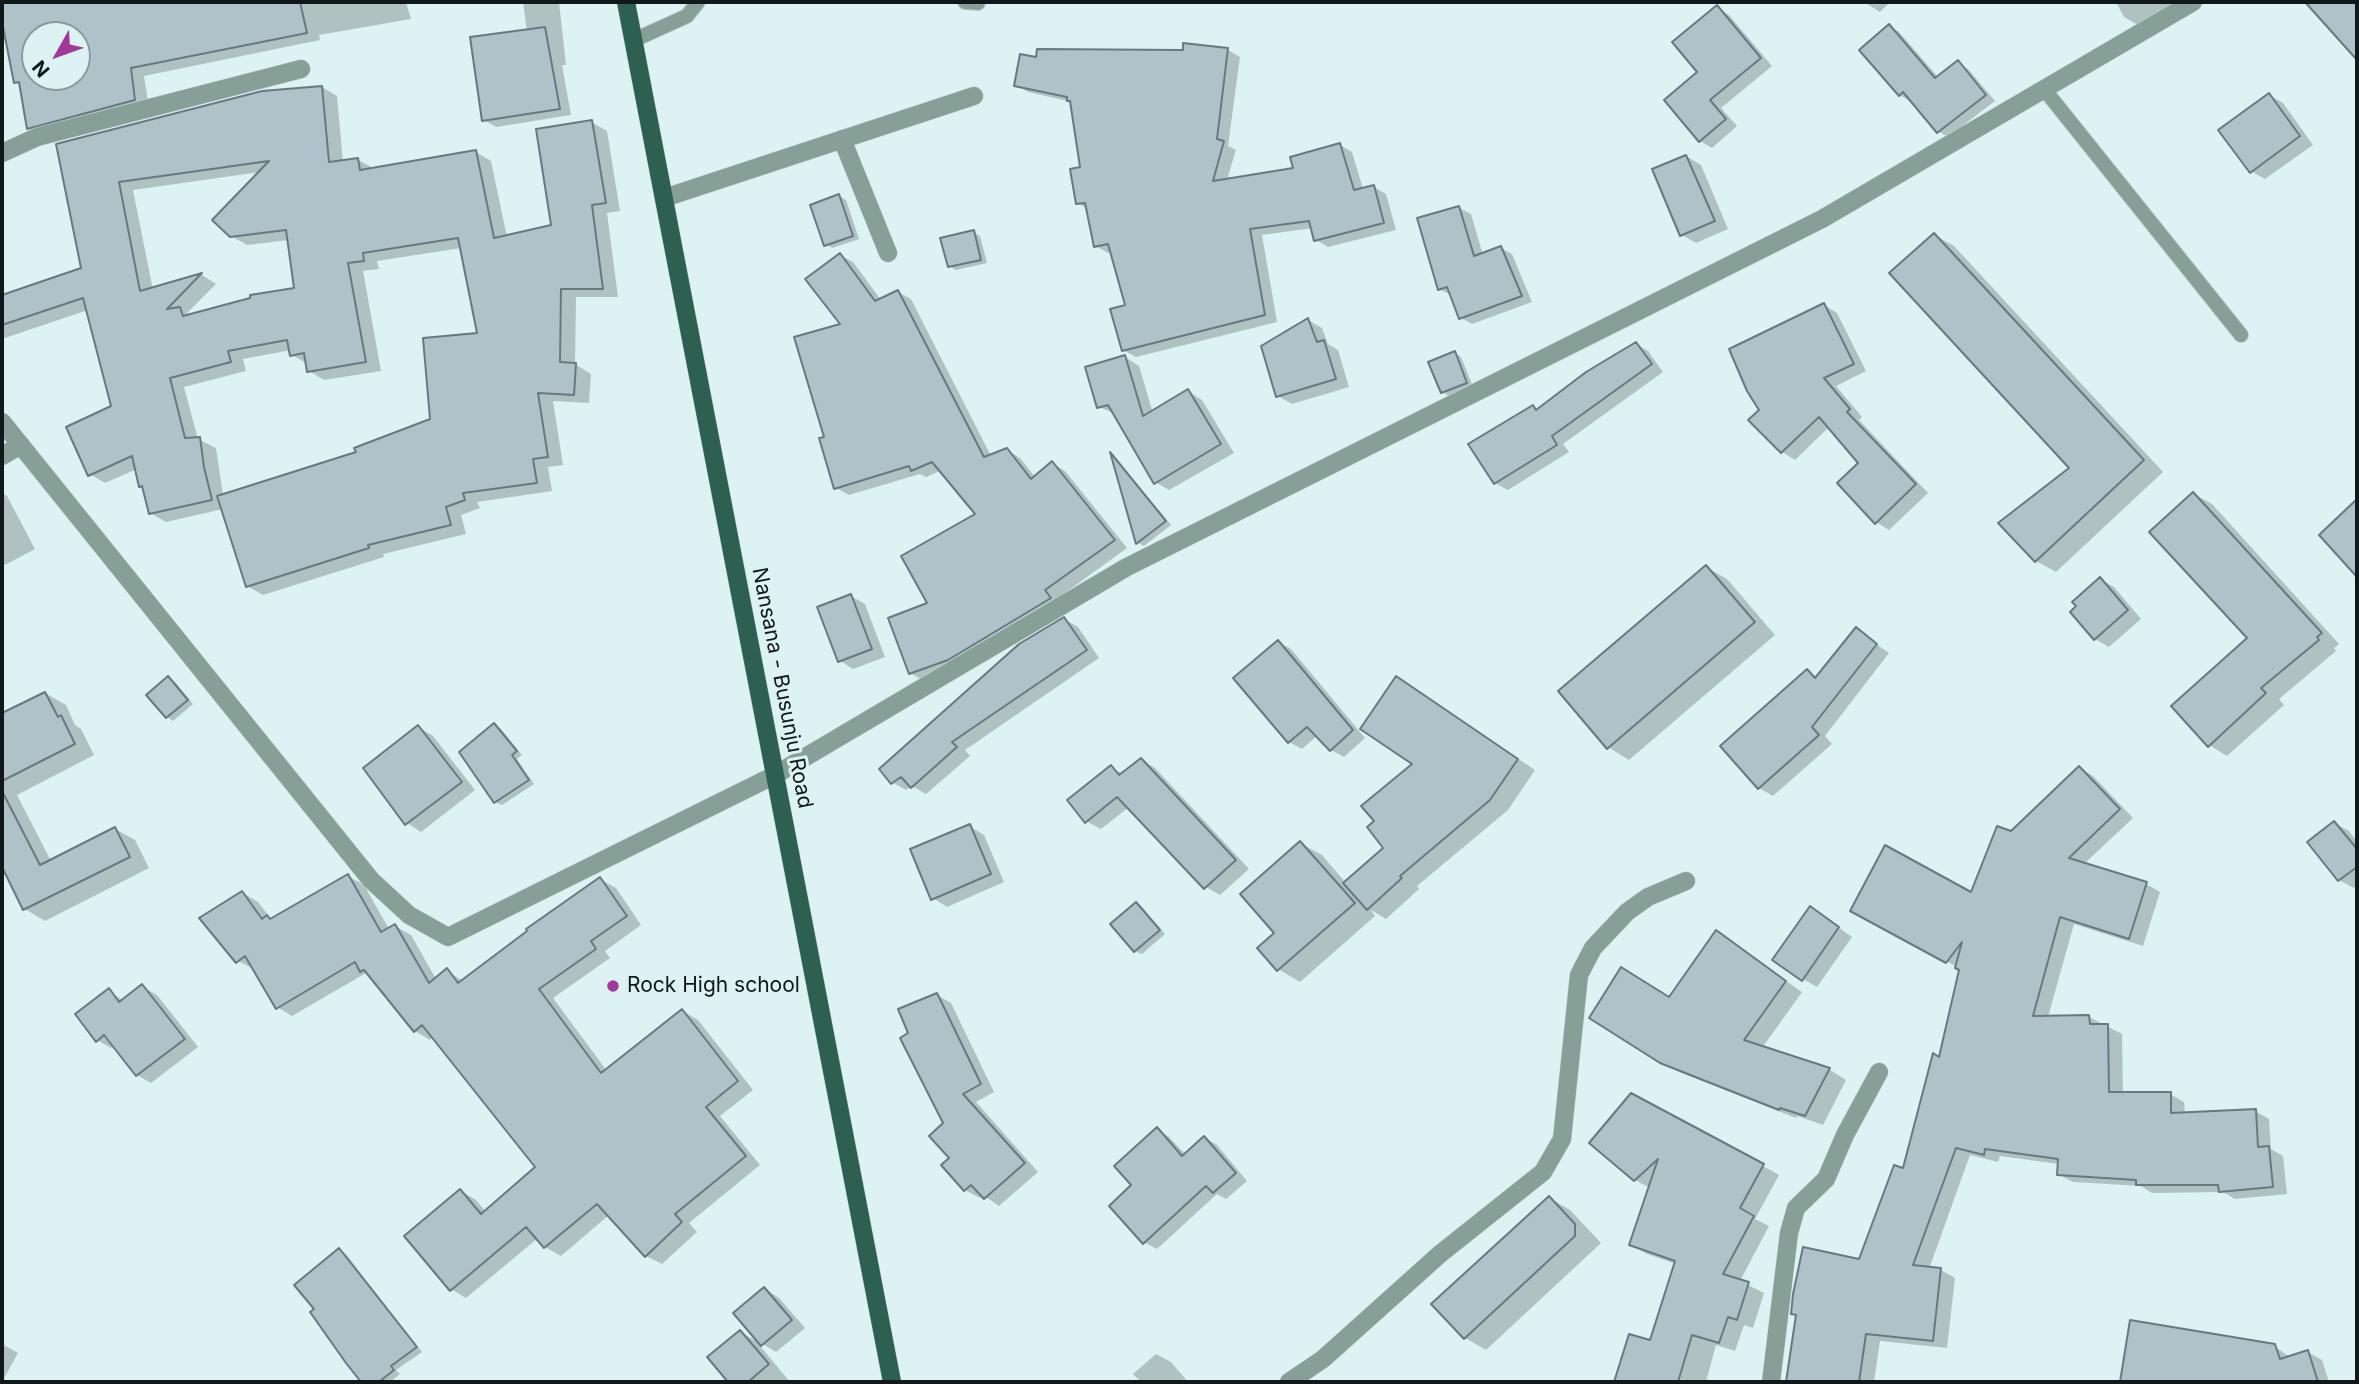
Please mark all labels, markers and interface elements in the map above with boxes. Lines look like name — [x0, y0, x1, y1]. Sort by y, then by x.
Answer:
north arrow — [21, 21, 91, 91]
text: N — [28, 56, 55, 81]
street label: Nansana - Busunju Road — [746, 565, 818, 811]
place label: Rock High school — [627, 973, 800, 999]
marker: Rock High school — [605, 978, 621, 994]

